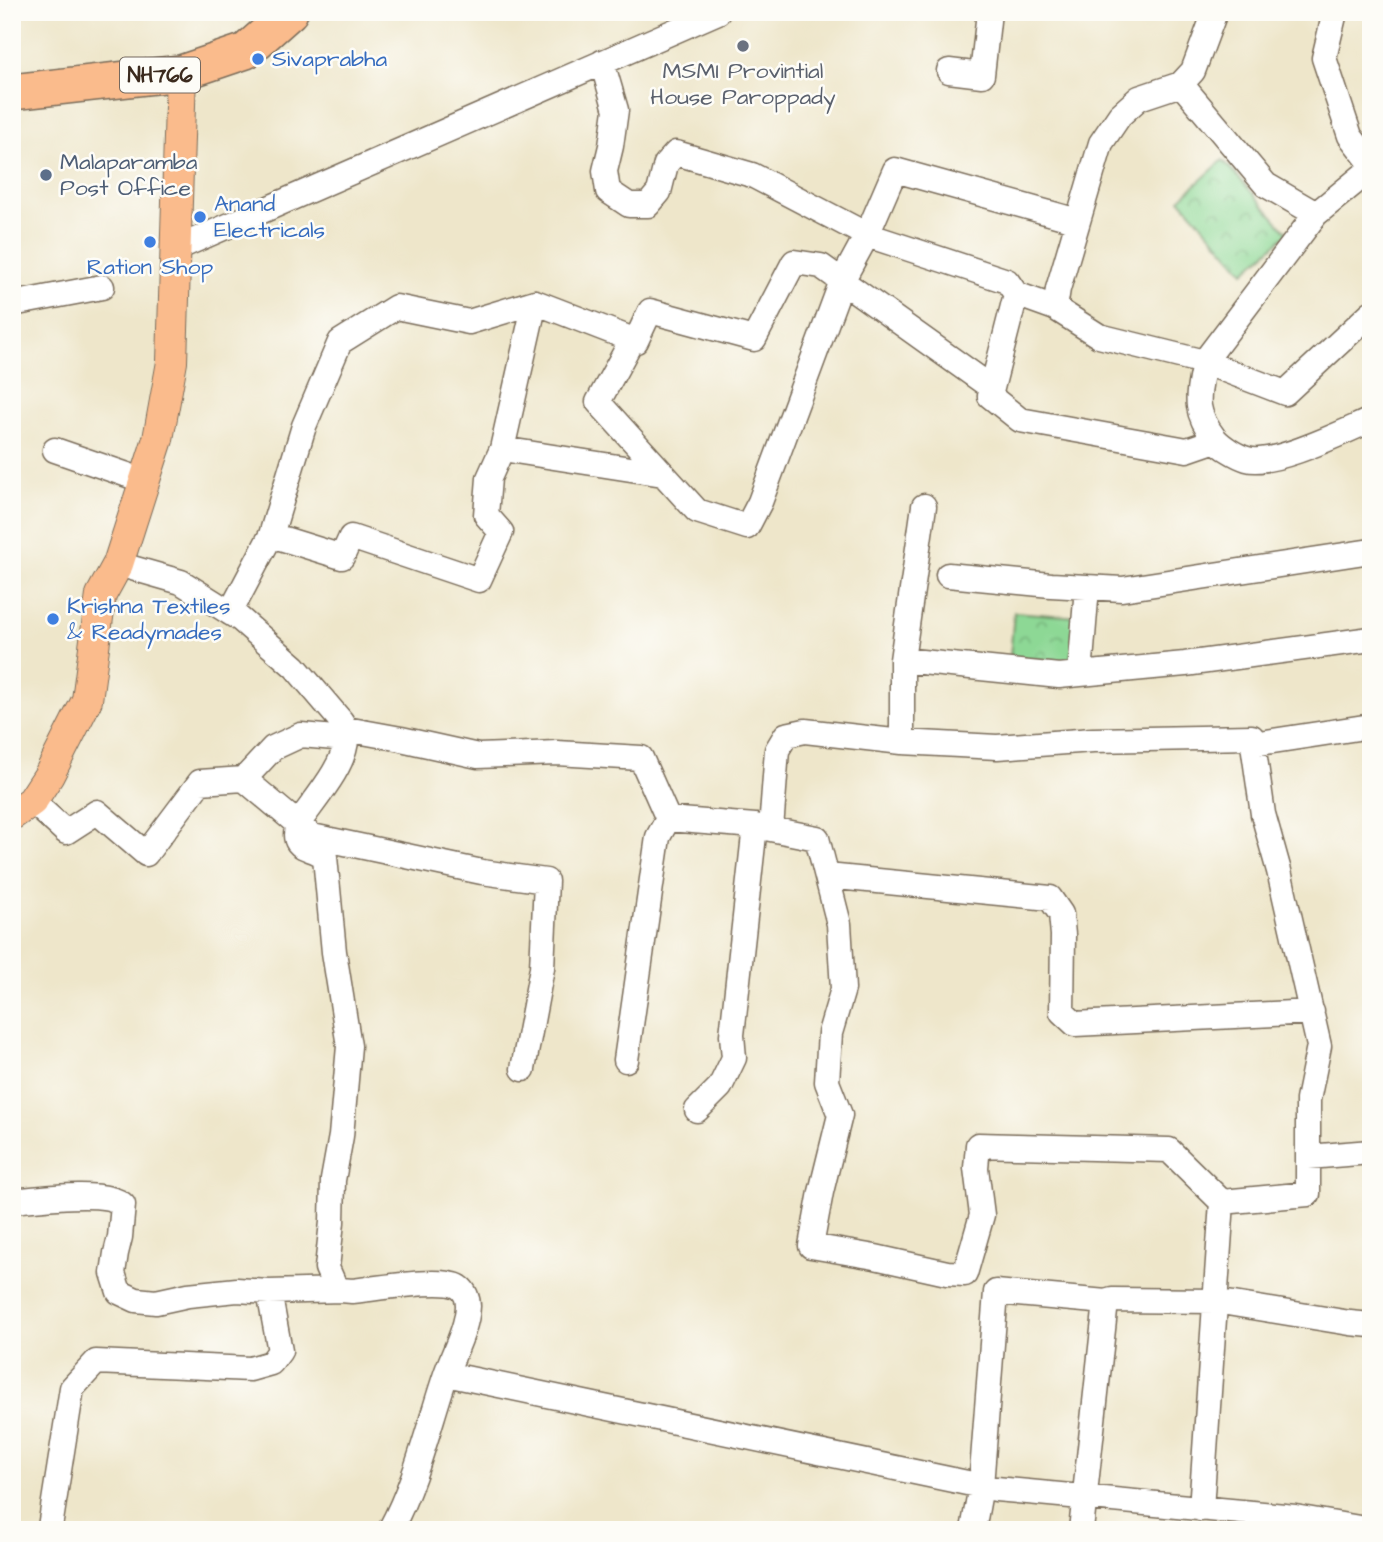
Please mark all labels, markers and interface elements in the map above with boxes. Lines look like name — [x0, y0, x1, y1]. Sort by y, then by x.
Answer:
marker: MSMI Provintial House Paroppady — [735, 38, 751, 54]
place label: Sivaprabha — [272, 43, 387, 75]
marker: Sivaprabha — [250, 51, 266, 67]
place label: MSMI Provintial House Paroppady — [650, 55, 836, 114]
road number: NH766 — [120, 57, 200, 92]
place label: Malaparamba Post Office — [60, 146, 198, 204]
marker: Malaparamba Post Office — [38, 167, 54, 183]
place label: Anand Electricals — [214, 188, 325, 246]
marker: Anand Electricals — [192, 209, 208, 225]
marker: Ration Shop — [142, 234, 158, 250]
place label: Ration Shop — [87, 251, 213, 283]
place label: Krishna Textiles & Readymades — [67, 590, 230, 649]
marker: Krishna Textiles & Readymades — [45, 611, 61, 627]

